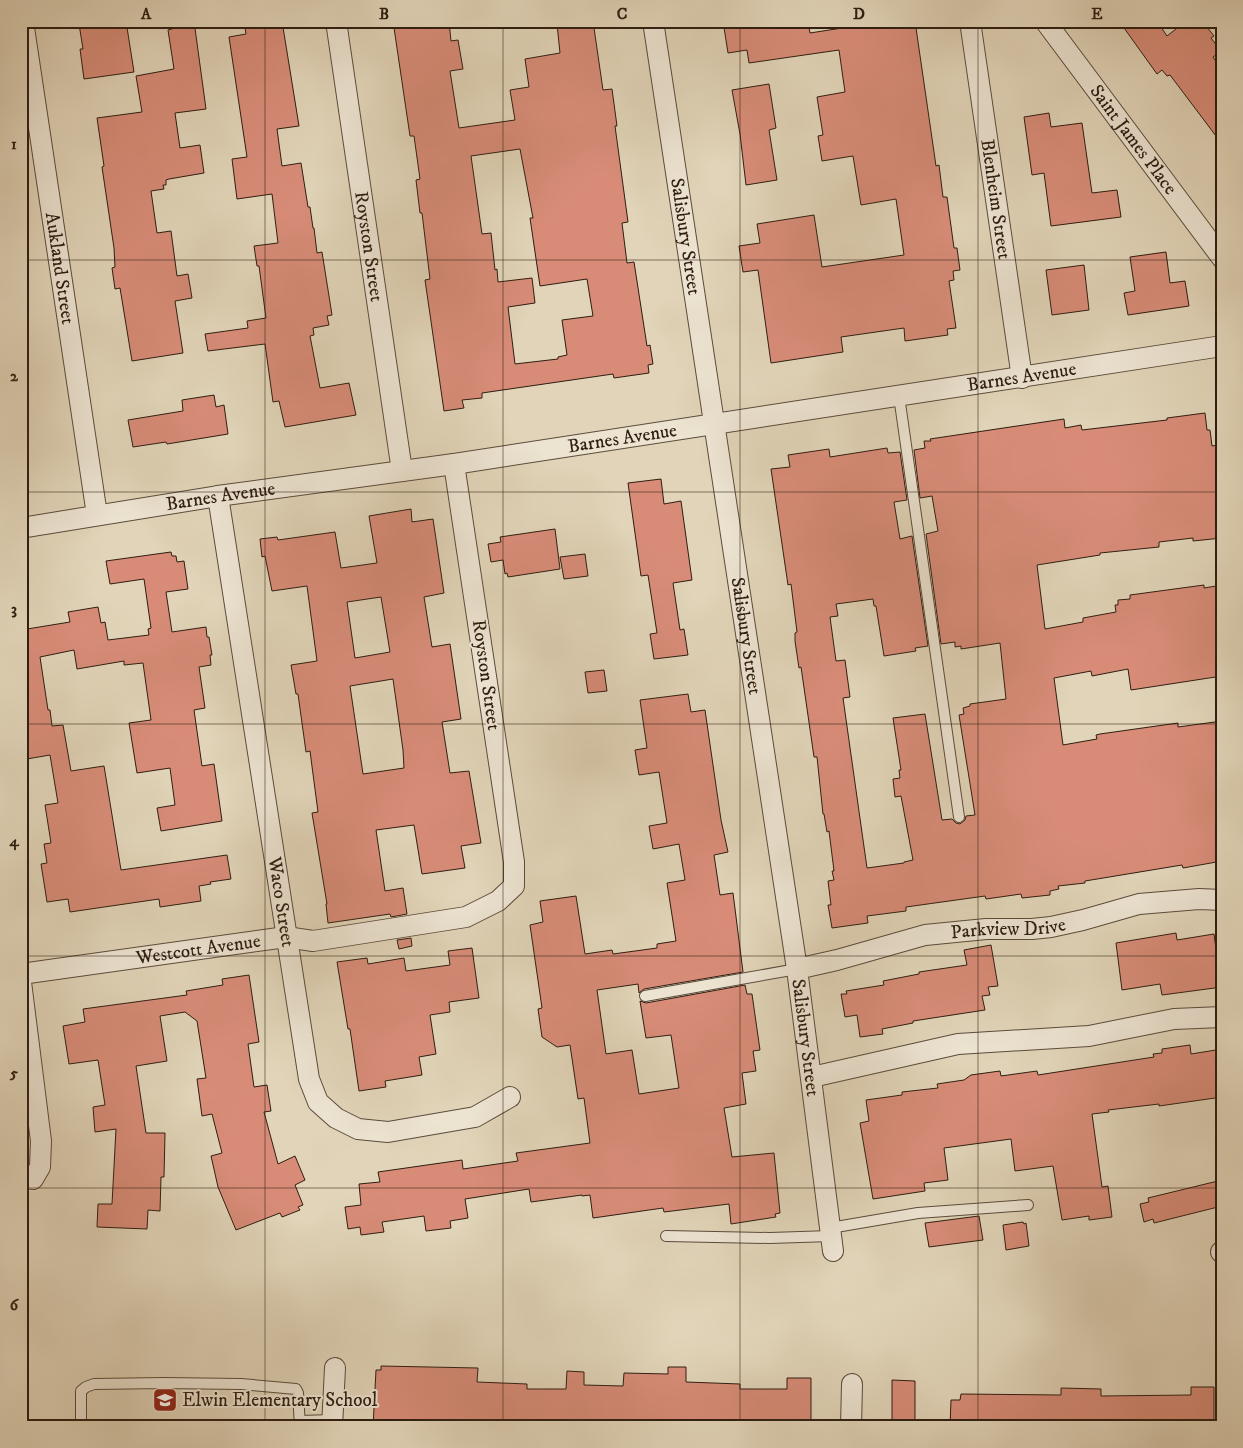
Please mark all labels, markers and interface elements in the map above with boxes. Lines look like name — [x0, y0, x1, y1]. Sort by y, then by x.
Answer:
text: A — [140, 4, 152, 24]
text: B — [379, 4, 389, 24]
text: C — [617, 4, 627, 24]
text: D — [853, 4, 865, 24]
text: E — [1091, 4, 1103, 24]
street label: Saint James Place — [1085, 80, 1182, 199]
text: 1 — [11, 134, 17, 154]
street label: Blenheim Street — [976, 137, 1016, 261]
street label: Salisbury Street — [665, 176, 706, 297]
street label: Royston Street — [350, 190, 389, 303]
street label: Aukland Street — [40, 211, 80, 326]
street label: Barnes Avenue — [965, 357, 1078, 397]
text: 2 — [10, 366, 19, 386]
street label: Barnes Avenue — [566, 418, 679, 458]
street label: Barnes Avenue — [164, 477, 277, 516]
street label: Salisbury Street — [726, 576, 767, 696]
text: 3 — [11, 599, 17, 619]
street label: Royston Street — [467, 618, 505, 732]
text: 4 — [8, 831, 19, 851]
street label: Waco Street — [263, 854, 300, 949]
street label: Parkview Drive — [950, 913, 1068, 944]
street label: Westcott Avenue — [134, 929, 262, 969]
street label: Salisbury Street — [787, 977, 825, 1098]
text: 5 — [9, 1063, 18, 1083]
text: 6 — [10, 1295, 20, 1315]
school or university icon: Elwin Elementary School — [152, 1387, 178, 1413]
place label: Elwin Elementary School — [182, 1389, 378, 1412]

